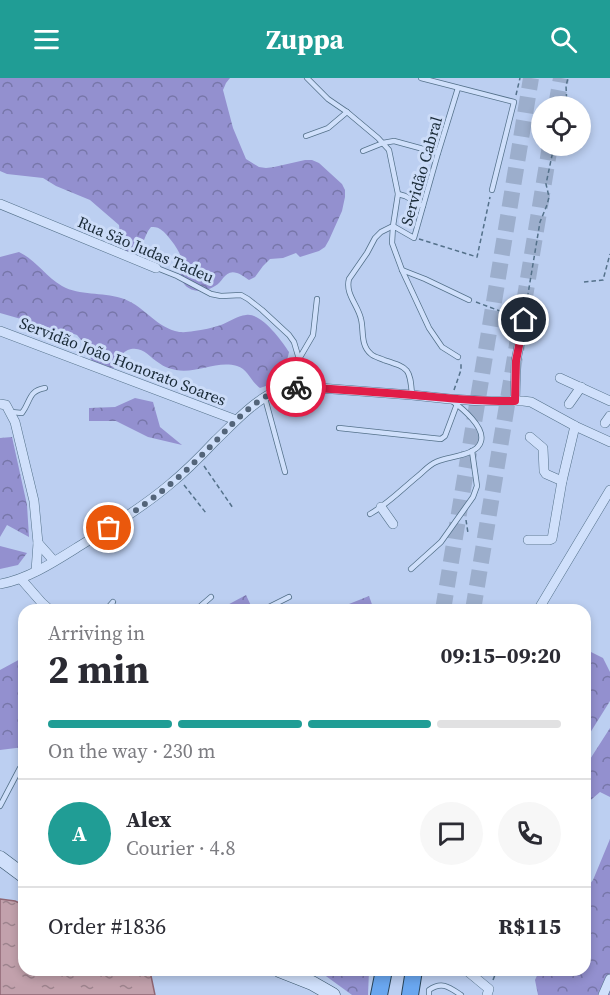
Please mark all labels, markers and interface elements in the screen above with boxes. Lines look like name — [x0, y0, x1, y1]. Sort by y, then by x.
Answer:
text: Zuppa — [266, 21, 344, 58]
icon: menu — [30, 23, 63, 56]
icon: search — [547, 23, 580, 56]
map controls — [531, 96, 591, 156]
button: locate — [531, 96, 591, 156]
street label: Servidão Cabral — [395, 114, 447, 228]
street label: Rua São Judas Tadeu — [74, 210, 218, 288]
pin — [498, 294, 549, 345]
icon: home — [507, 303, 540, 336]
street label: Servidão João Honorato Soares — [17, 311, 229, 411]
courier — [266, 357, 326, 417]
icon: bike — [280, 371, 313, 404]
pin — [83, 502, 134, 553]
icon: bag — [92, 511, 125, 544]
text: Arriving in — [48, 619, 145, 647]
text: 09:15–09:20 — [441, 640, 561, 670]
text: 2 min — [48, 643, 149, 696]
text: On the way · 230 m — [48, 737, 215, 765]
button: chat — [420, 802, 483, 865]
button: phone — [498, 802, 561, 865]
text: Alex — [126, 804, 171, 834]
text: A — [72, 818, 87, 848]
text: Courier · 4.8 — [126, 834, 235, 862]
text: Order #1836 — [48, 911, 166, 941]
text: R$115 — [498, 911, 561, 941]

